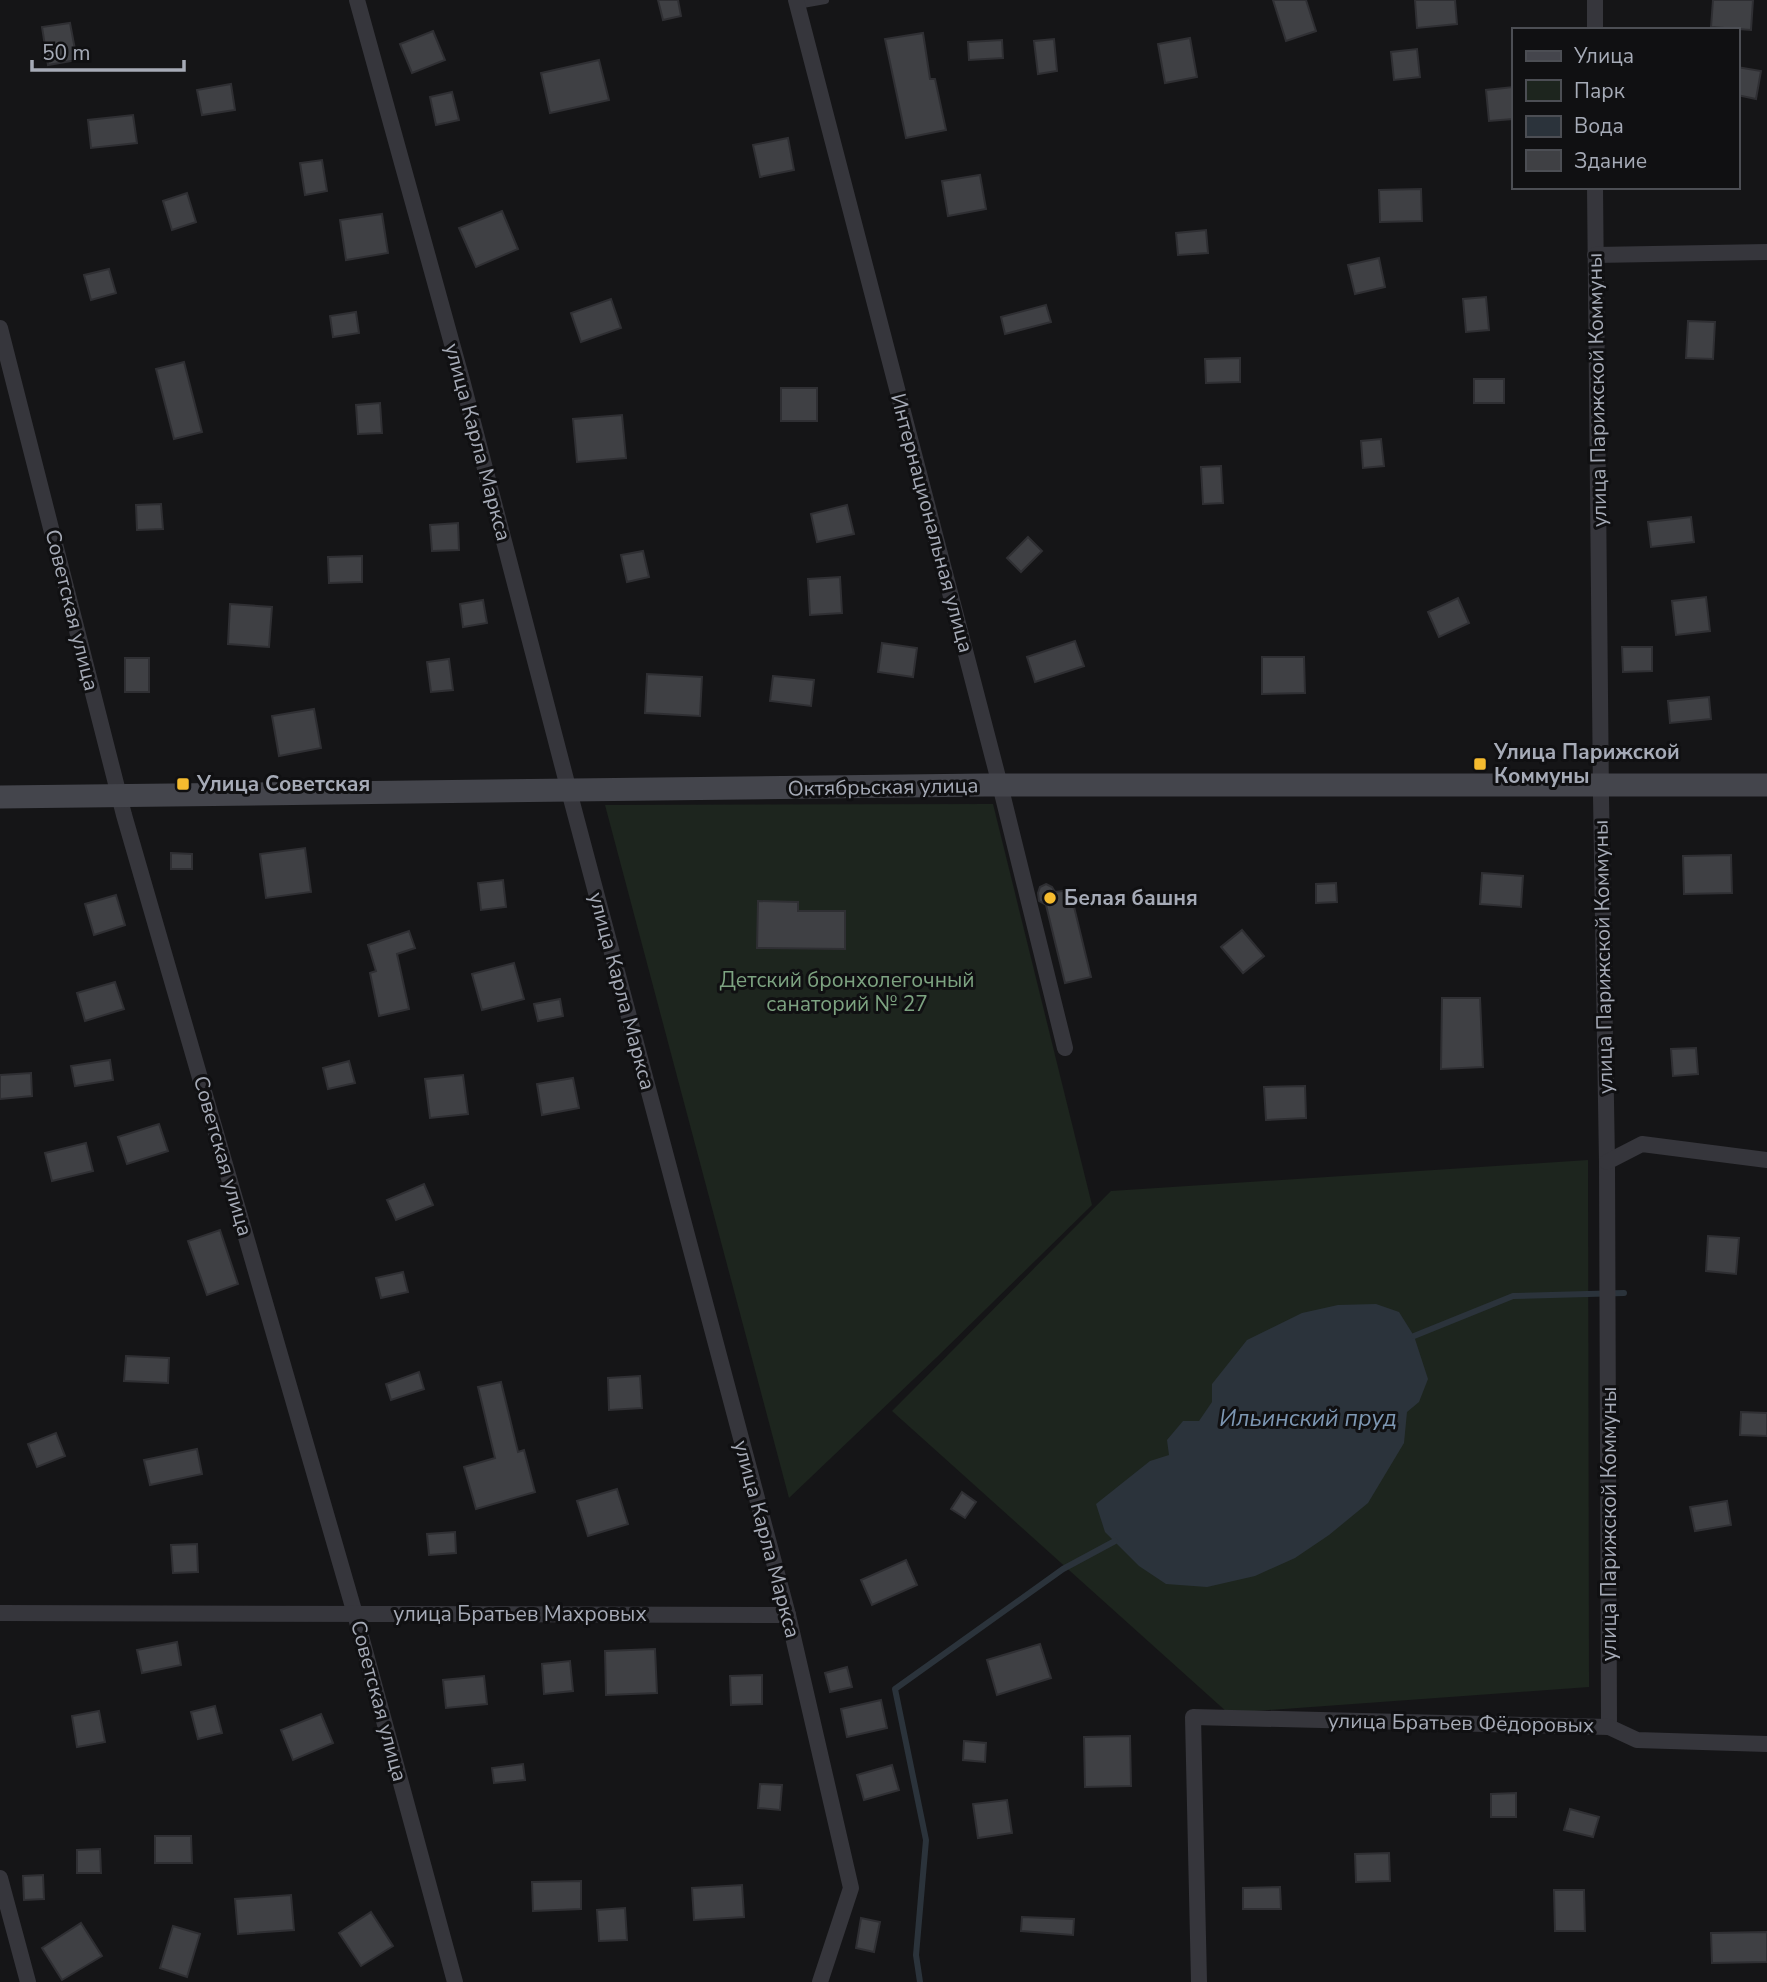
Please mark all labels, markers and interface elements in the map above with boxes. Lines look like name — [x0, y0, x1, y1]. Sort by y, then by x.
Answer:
scale bar — [32, 28, 184, 72]
legend — [1512, 28, 1739, 189]
text: 50 m — [42, 39, 91, 67]
text: Улица — [1573, 42, 1634, 70]
text: Парк — [1574, 77, 1626, 105]
text: Вода — [1574, 112, 1624, 140]
text: Здание — [1574, 147, 1647, 175]
street label: улица Парижской Коммуны — [1581, 253, 1613, 527]
street label: улица Карла Маркса — [438, 340, 518, 544]
street label: Интернациональная улица — [884, 390, 980, 656]
street label: Советская улица — [38, 526, 106, 694]
place label: Улица Парижской Коммуны — [1493, 738, 1680, 790]
marker: Улица Парижской Коммуны — [1472, 756, 1488, 772]
place label: Улица Советская — [196, 770, 370, 798]
street label: Октябрьская улица — [787, 771, 979, 803]
marker: Улица Советская — [175, 776, 191, 792]
street label: улица Парижской Коммуны — [1587, 820, 1619, 1094]
place label: Белая башня — [1064, 884, 1198, 912]
street label: улица Карла Маркса — [582, 889, 662, 1093]
marker: Белая башня — [1042, 890, 1058, 906]
park label: Детский бронхолегочный санаторий № 27 — [719, 966, 975, 1018]
street label: Советская улица — [187, 1073, 259, 1239]
street label: улица Парижской Коммуны — [1595, 1387, 1623, 1661]
water label: Ильинский пруд — [1219, 1403, 1397, 1434]
street label: улица Карла Маркса — [727, 1437, 807, 1641]
street label: улица Братьев Махровых — [393, 1600, 647, 1628]
street label: Советская улица — [344, 1617, 414, 1785]
street label: улица Братьев Фёдоровых — [1328, 1707, 1594, 1739]

